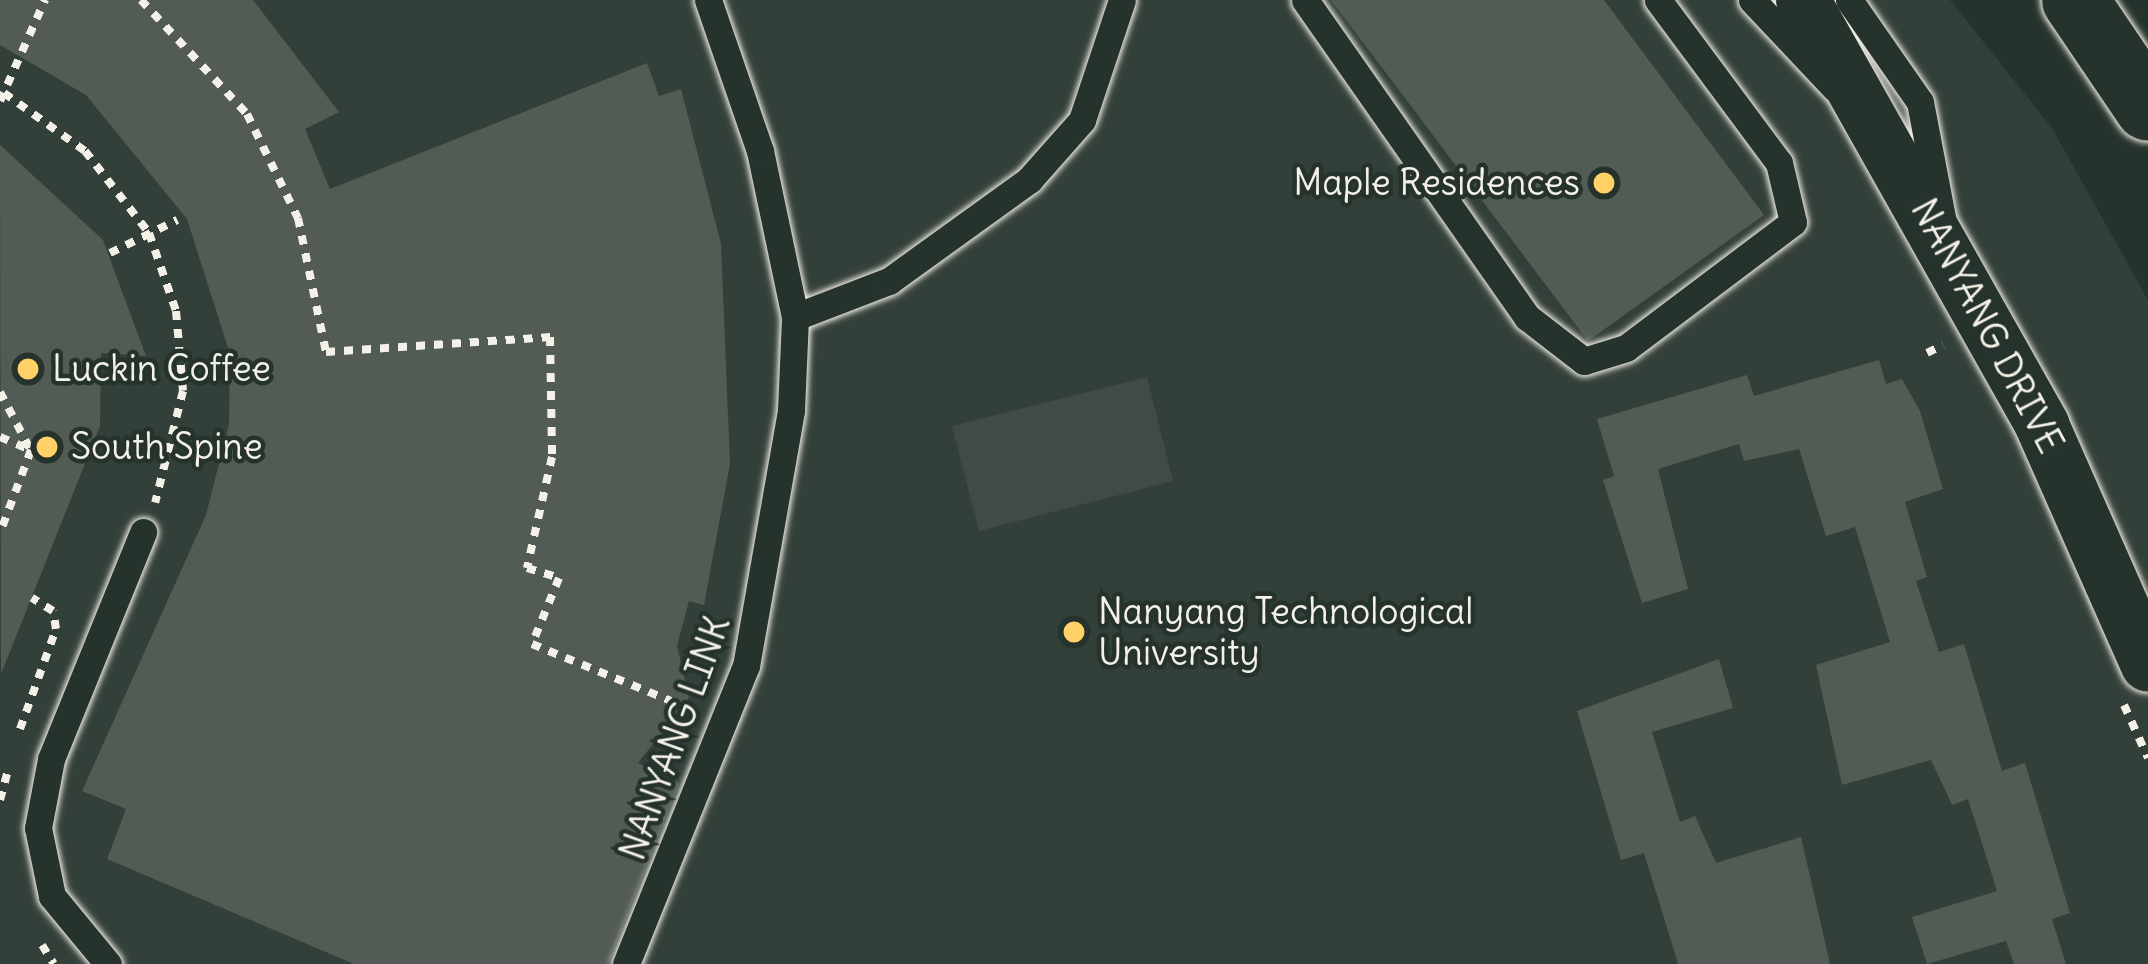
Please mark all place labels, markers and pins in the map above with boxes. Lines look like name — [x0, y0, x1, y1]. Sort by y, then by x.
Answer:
place label: Maple Residences — [1293, 161, 1580, 205]
marker: Maple Residences — [1591, 170, 1617, 196]
place label: Luckin Coffee — [52, 347, 271, 391]
marker: Luckin Coffee — [15, 356, 41, 382]
place label: South Spine — [71, 425, 263, 469]
marker: South Spine — [34, 434, 60, 460]
place label: Nanyang Technological University — [1098, 589, 1473, 674]
marker: Nanyang Technological University — [1061, 619, 1087, 645]

